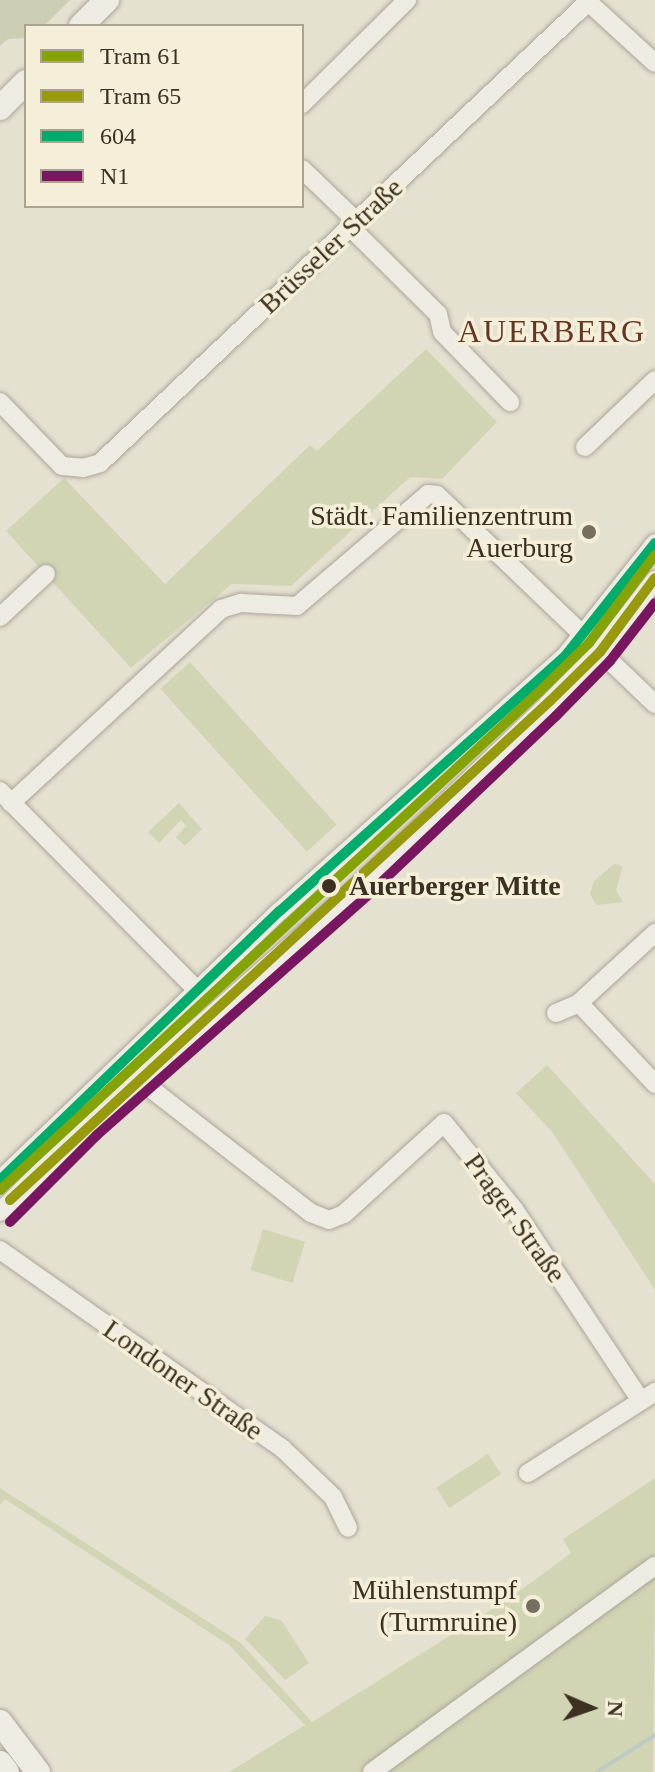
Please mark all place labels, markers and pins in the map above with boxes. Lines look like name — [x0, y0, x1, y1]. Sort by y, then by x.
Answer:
place label: Städt. Familienzentrum Auerburg — [268, 499, 573, 565]
marker: Städt. Familienzentrum Auerburg — [580, 523, 598, 541]
place label: Auerberger Mitte — [349, 869, 581, 903]
marker: Auerberger Mitte — [316, 873, 342, 899]
place label: Mühlenstumpf (Turmruine) — [328, 1573, 517, 1639]
marker: Mühlenstumpf (Turmruine) — [524, 1597, 542, 1615]

